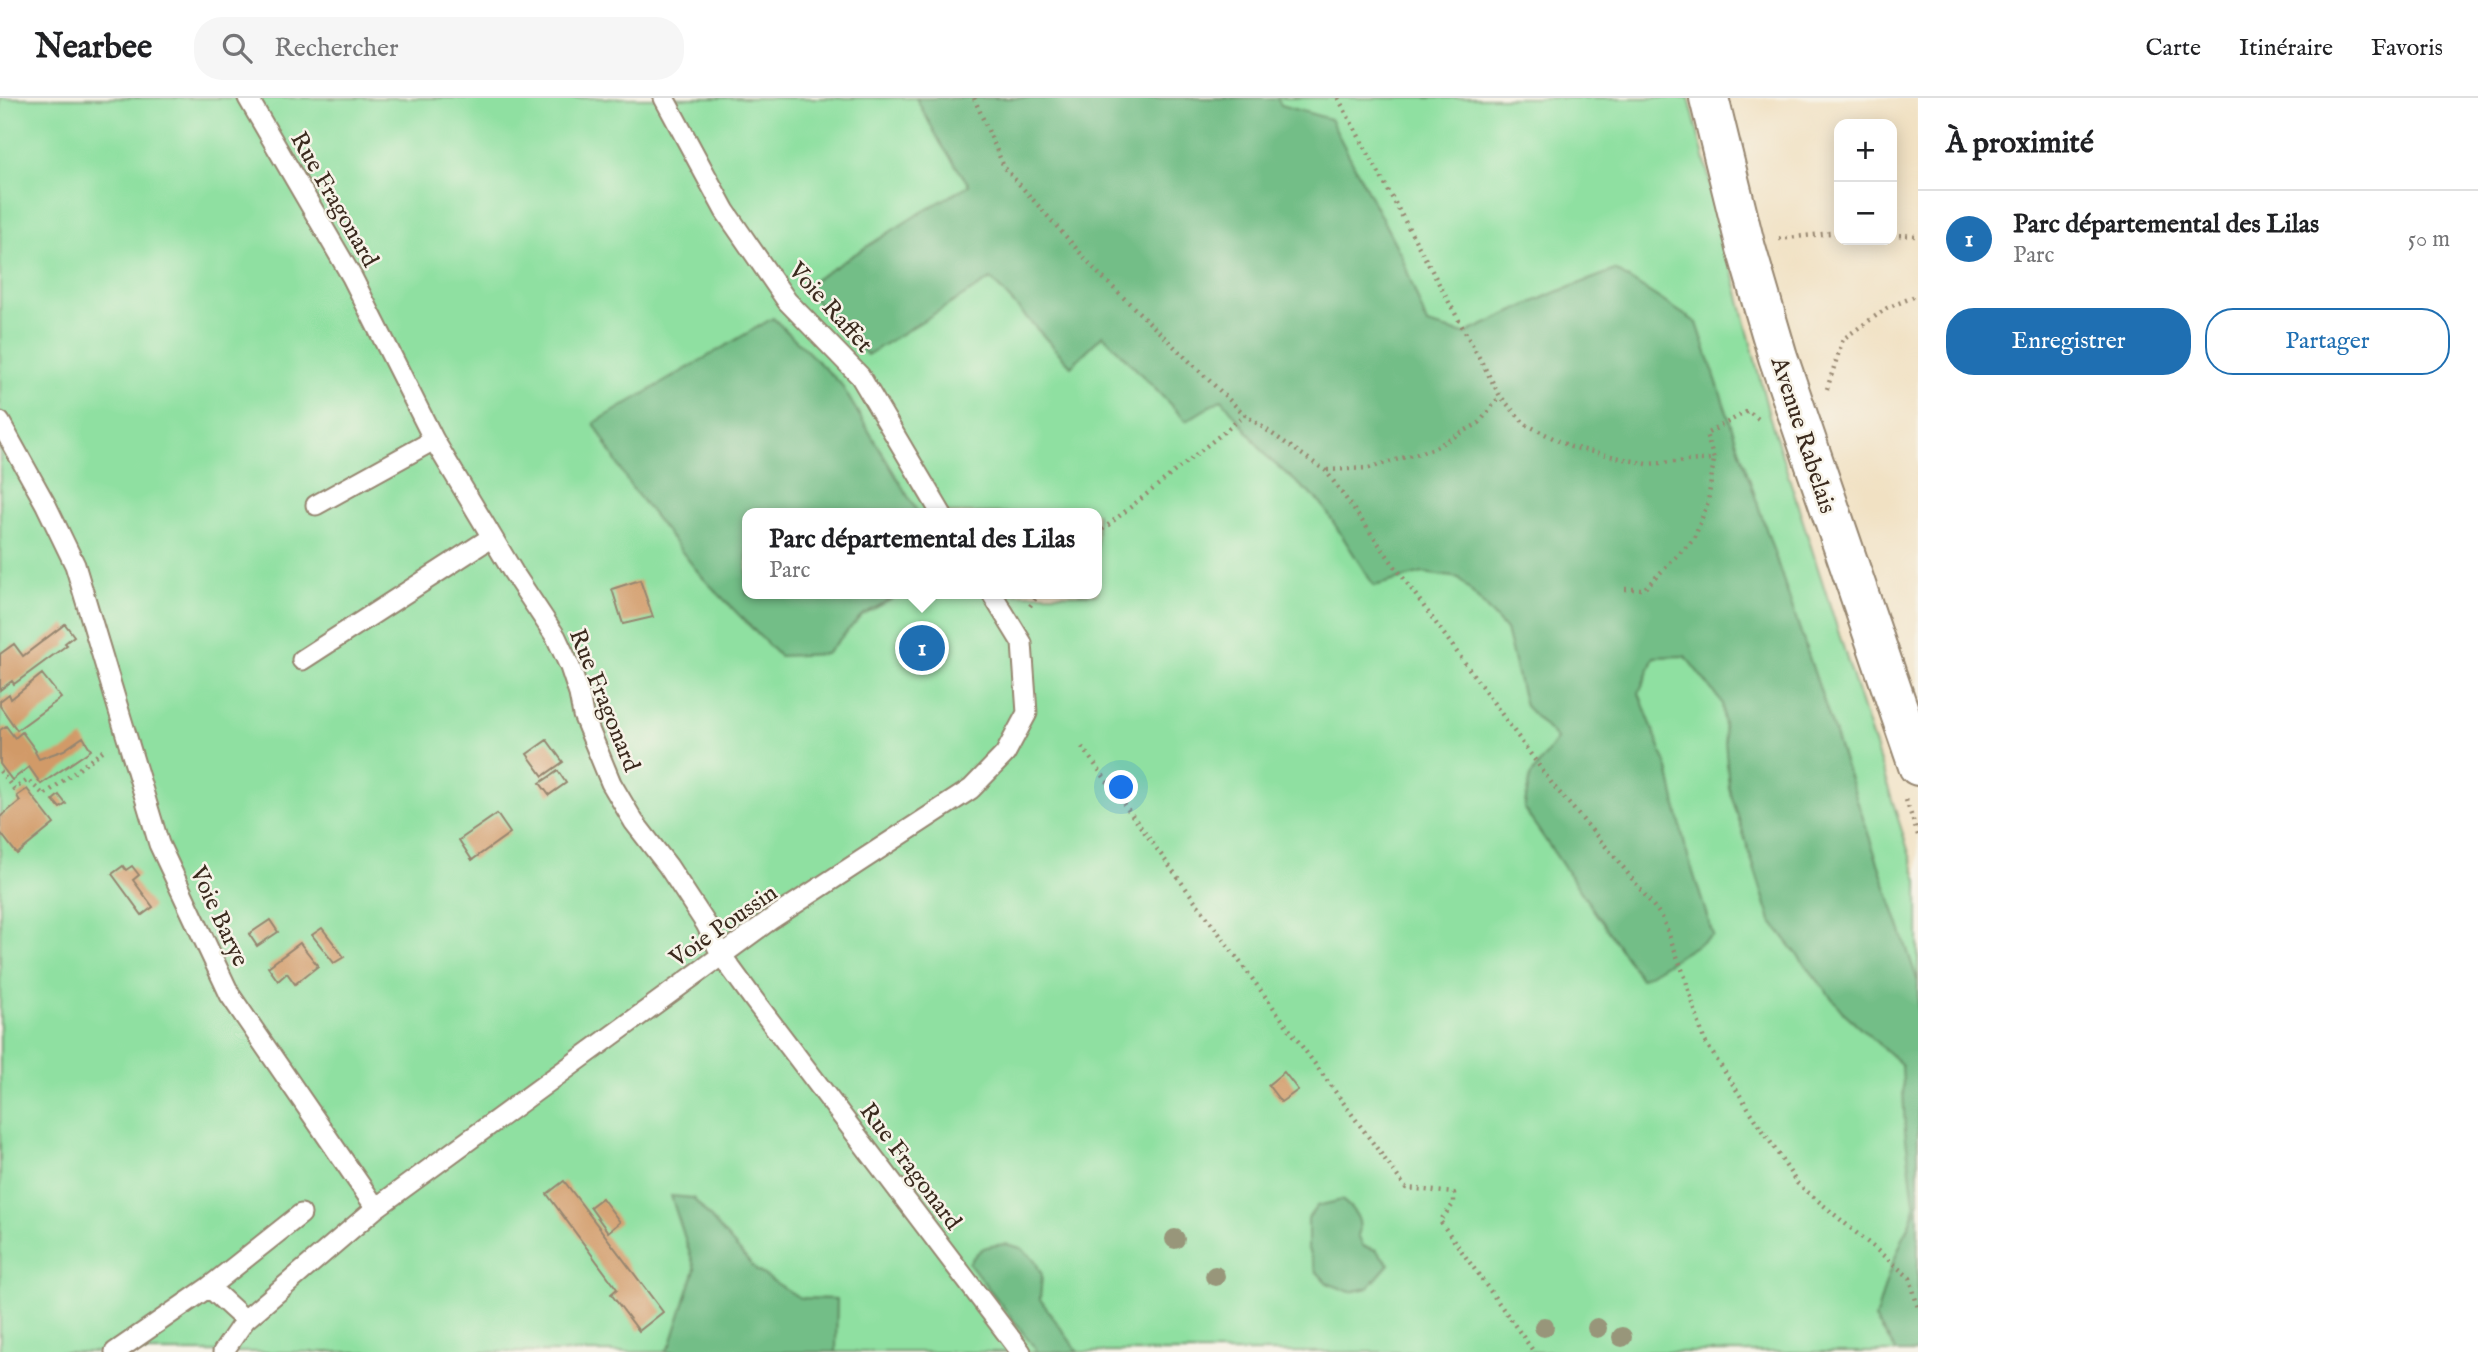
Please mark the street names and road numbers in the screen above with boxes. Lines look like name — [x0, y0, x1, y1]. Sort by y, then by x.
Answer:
street label: Rue Fragonard — [282, 126, 385, 273]
street label: Voie Raffet — [780, 255, 879, 360]
street label: Avenue Rabelais — [1762, 352, 1842, 518]
street label: Rue Fragonard — [561, 625, 646, 777]
street label: Voie Barye — [181, 860, 255, 972]
street label: Voie Poussin — [663, 878, 784, 975]
street label: Rue Fragonard — [852, 1097, 968, 1237]

